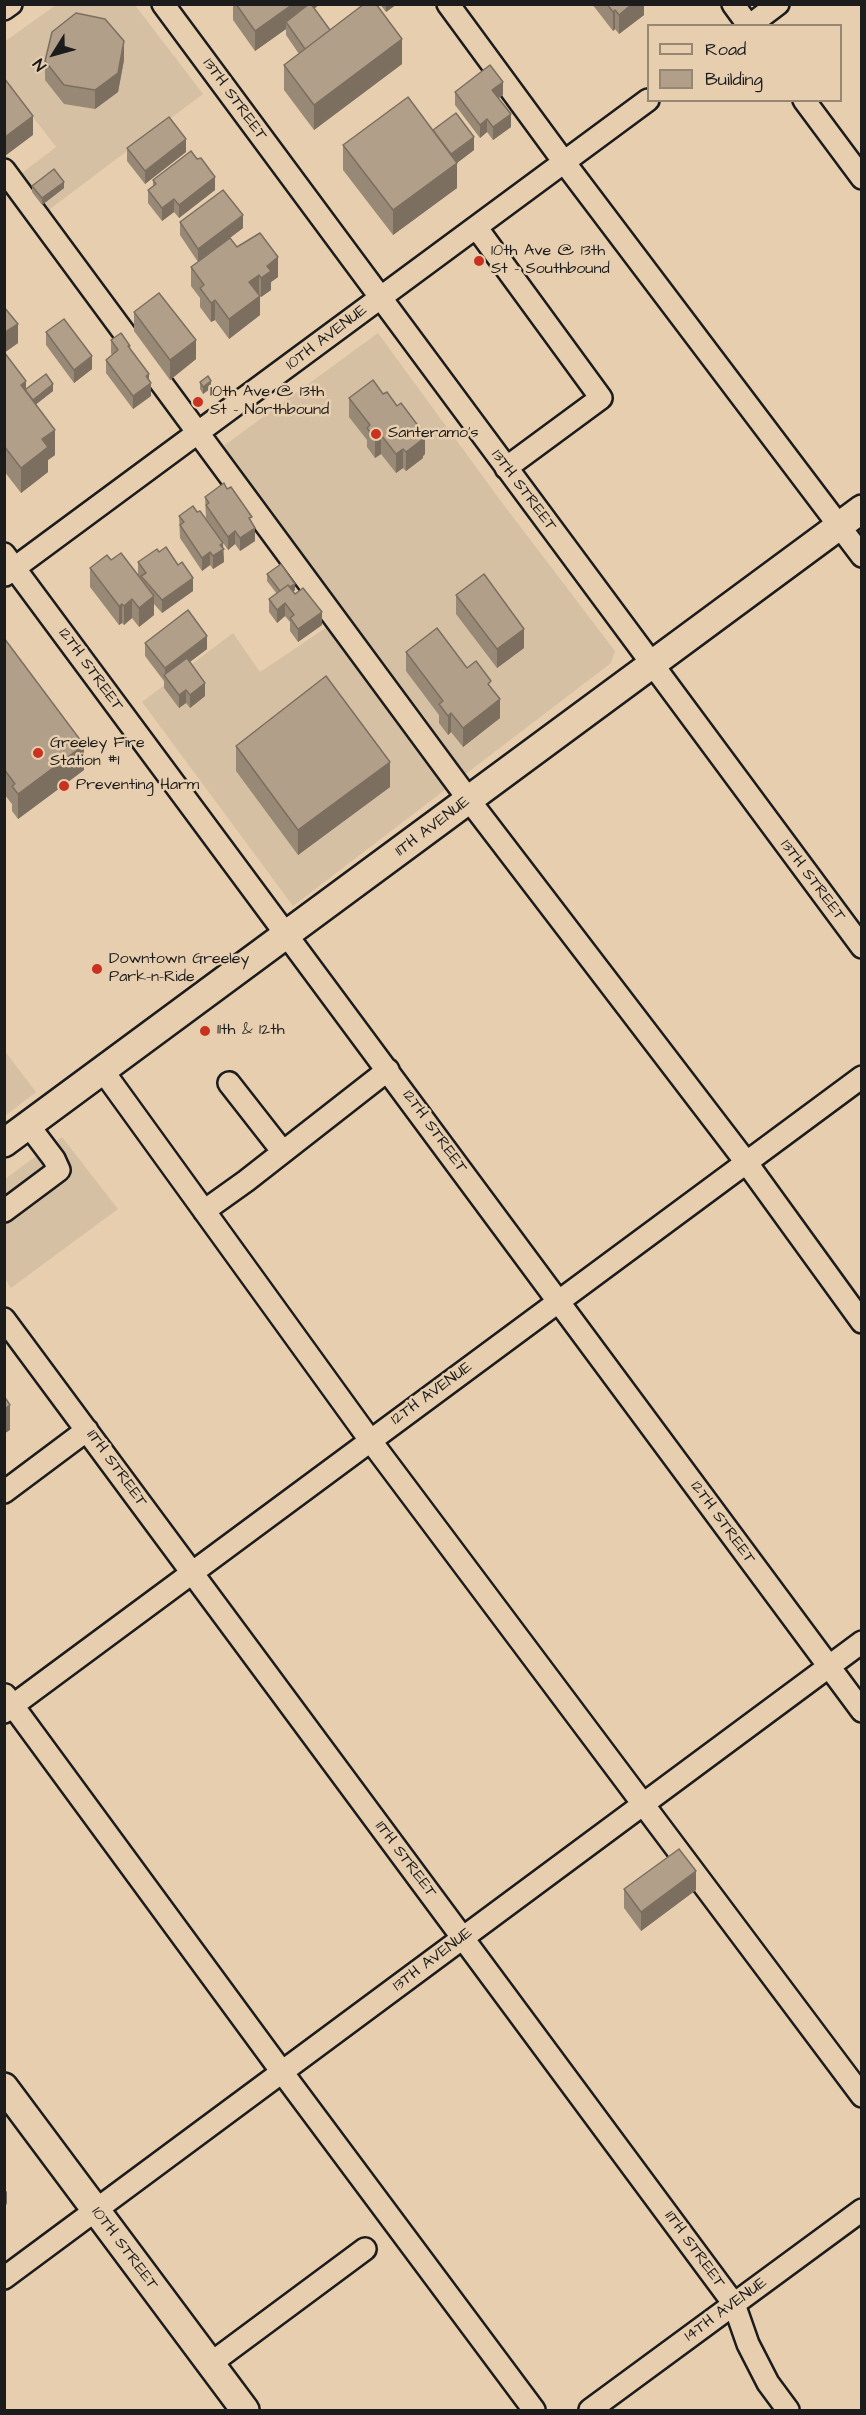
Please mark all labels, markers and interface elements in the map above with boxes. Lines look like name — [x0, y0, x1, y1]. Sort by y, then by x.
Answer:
north arrow — [24, 24, 84, 84]
legend — [647, 24, 842, 102]
text: Road — [705, 37, 746, 62]
text: N — [28, 54, 51, 75]
street label: 13TH STREET — [198, 55, 270, 145]
text: Building — [705, 67, 763, 92]
place label: 10th Ave @ 13th St - Southbound — [491, 242, 610, 280]
marker: 10th Ave @ 13th St - Southbound — [472, 254, 486, 268]
street label: 10TH AVENUE — [283, 301, 371, 375]
place label: 10th Ave @ 13th St - Northbound — [210, 383, 329, 421]
marker: 10th Ave @ 13th St - Northbound — [191, 395, 205, 409]
place label: Santeramo's — [388, 424, 479, 444]
marker: Santeramo's — [369, 427, 383, 441]
street label: 13TH STREET — [486, 447, 560, 535]
street label: 12TH STREET — [53, 625, 127, 715]
place label: Greeley Fire Station #1 — [50, 734, 145, 772]
marker: Greeley Fire Station #1 — [31, 746, 45, 760]
place label: Preventing Harm — [76, 776, 199, 796]
marker: Preventing Harm — [57, 779, 71, 793]
street label: 11TH AVENUE — [392, 793, 474, 861]
street label: 13TH STREET — [775, 837, 849, 925]
place label: Downtown Greeley Park-n-Ride — [109, 950, 249, 988]
marker: Downtown Greeley Park-n-Ride — [90, 962, 104, 976]
place label: 11th & 12th — [217, 1021, 285, 1041]
marker: 11th & 12th — [198, 1024, 212, 1038]
street label: 12TH STREET — [397, 1087, 471, 1177]
street label: 12TH AVENUE — [388, 1358, 476, 1430]
street label: 11TH STREET — [82, 1427, 150, 1511]
street label: 12TH STREET — [685, 1478, 759, 1568]
street label: 11TH STREET — [370, 1818, 440, 1902]
street label: 13TH AVENUE — [389, 1924, 477, 1996]
street label: 10TH STREET — [87, 2204, 161, 2294]
street label: 11TH STREET — [660, 2208, 728, 2292]
street label: 14TH AVENUE — [681, 2274, 771, 2346]

